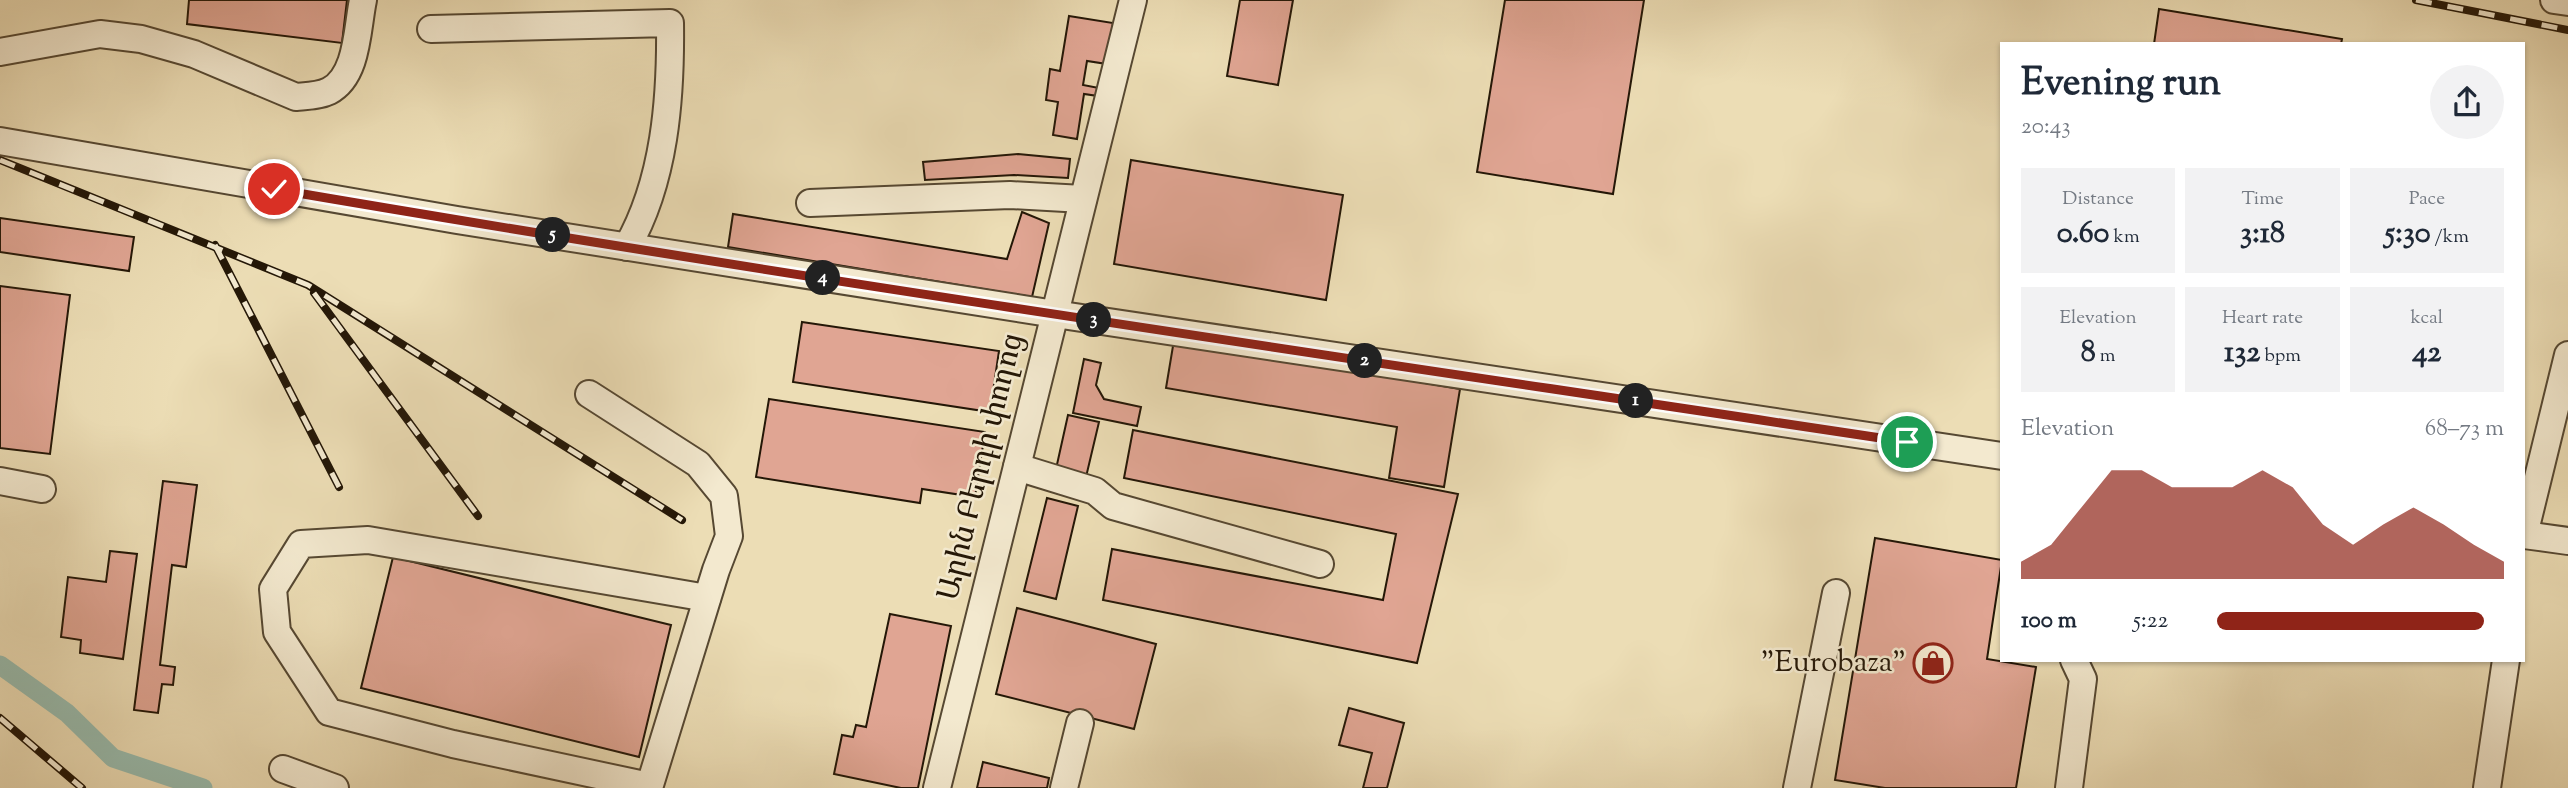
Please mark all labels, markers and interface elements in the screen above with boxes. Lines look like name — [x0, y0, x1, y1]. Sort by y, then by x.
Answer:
text: Evening run — [2021, 58, 2221, 112]
button: share — [2430, 65, 2504, 139]
text: 20:43 — [2021, 111, 2071, 144]
pin — [244, 159, 304, 219]
icon: check — [255, 170, 293, 208]
text: Distance — [2062, 186, 2134, 213]
text: Time — [2241, 186, 2284, 213]
text: Pace — [2409, 186, 2445, 213]
text: 0.60 — [2057, 213, 2110, 256]
text: 3:18 — [2240, 213, 2285, 256]
text: 5:30 — [2385, 213, 2431, 256]
pin: 5 — [536, 218, 570, 252]
text: 5 — [549, 221, 556, 248]
text: km — [2110, 224, 2140, 251]
text: /km — [2431, 224, 2469, 251]
pin: 4 — [806, 260, 840, 296]
text: 4 — [818, 264, 827, 291]
pin: 3 — [1076, 302, 1112, 338]
text: Elevation — [2060, 305, 2137, 332]
text: Heart rate — [2222, 305, 2303, 332]
text: kcal — [2410, 305, 2443, 332]
text: 3 — [1090, 306, 1097, 333]
street label: Արին Բերդի փողոց — [928, 329, 1036, 605]
text: 8 — [2081, 332, 2096, 375]
text: 132 — [2224, 332, 2260, 375]
text: 42 — [2412, 332, 2441, 375]
text: m — [2096, 343, 2116, 370]
text: bpm — [2260, 343, 2301, 370]
pin: 2 — [1348, 344, 1382, 378]
text: 2 — [1360, 347, 1369, 374]
pin: 1 — [1618, 384, 1654, 418]
text: 1 — [1632, 387, 1639, 414]
pin — [1877, 412, 1937, 472]
text: Elevation — [2021, 413, 2114, 446]
text: 68–73 m — [2425, 413, 2504, 446]
icon: arrive — [1888, 423, 1926, 461]
text: 100 m — [2021, 605, 2077, 638]
text: 5:22 — [2133, 605, 2168, 638]
place label: "Eurobaza" — [1761, 642, 1906, 685]
shop icon: "Eurobaza" — [1912, 642, 1954, 684]

